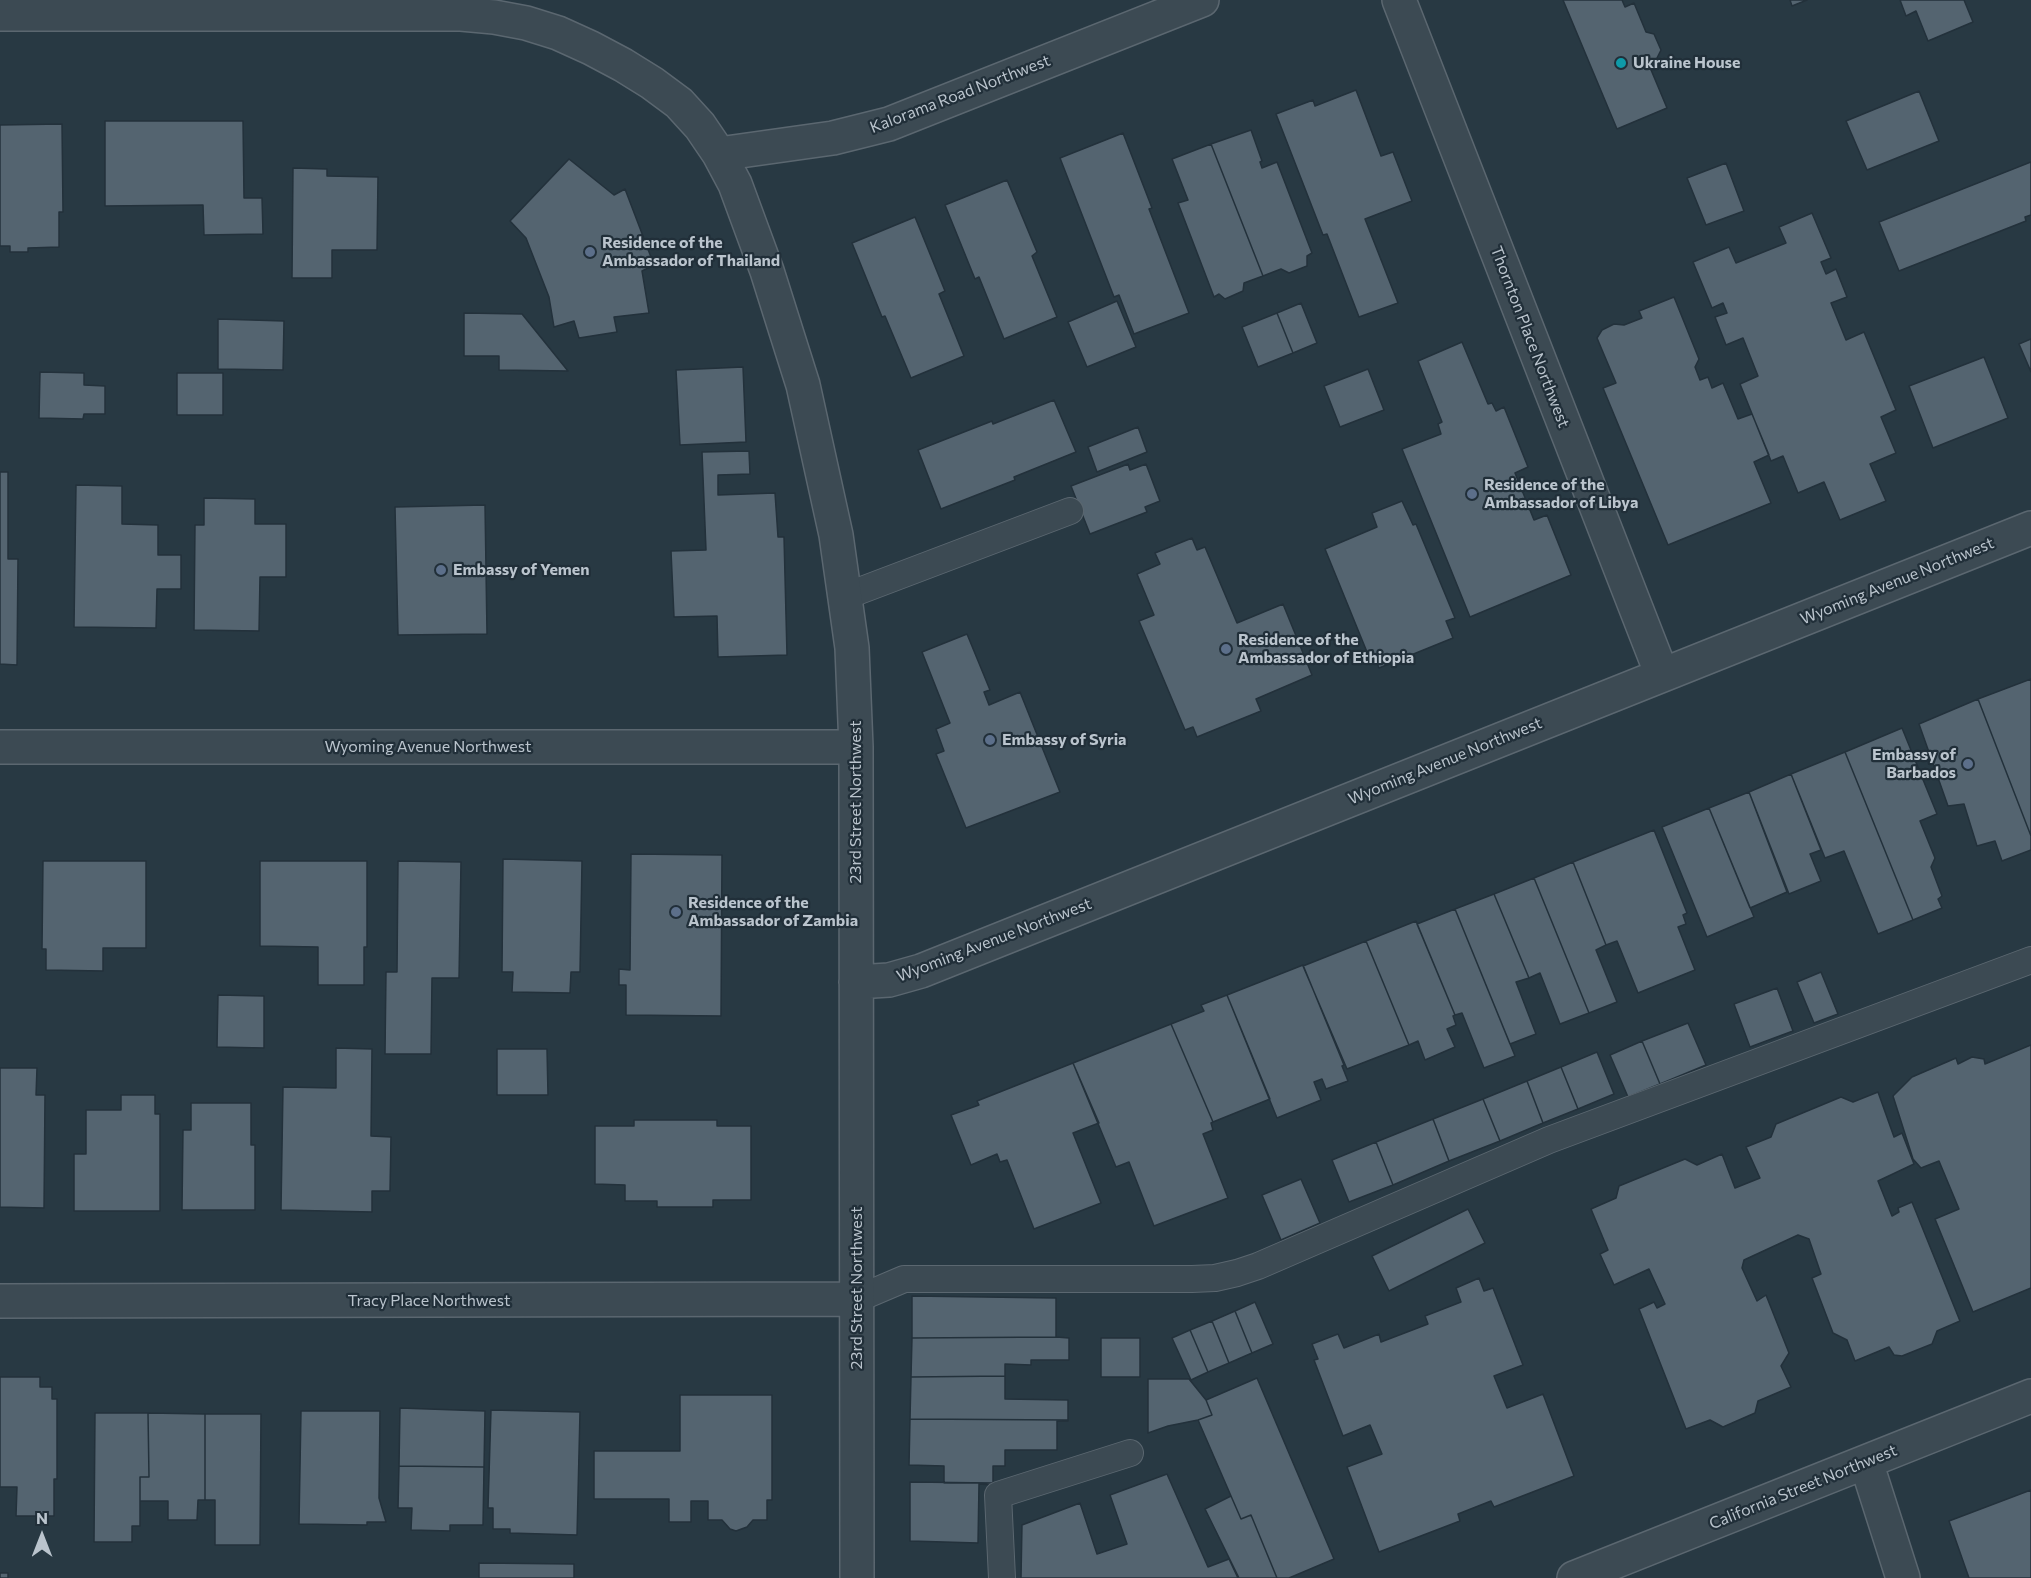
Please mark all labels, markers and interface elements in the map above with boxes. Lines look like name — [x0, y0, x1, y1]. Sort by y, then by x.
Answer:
street label: Kalorama Road Northwest — [867, 51, 1053, 137]
place label: Ukraine House — [1633, 53, 1740, 73]
marker: Ukraine House — [1614, 56, 1628, 70]
place label: Residence of the Ambassador of Thailand — [602, 233, 780, 271]
street label: Thornton Place Northwest — [1486, 243, 1574, 431]
marker: Residence of the Ambassador of Thailand — [583, 245, 597, 259]
place label: Residence of the Ambassador of Libya — [1484, 475, 1638, 513]
marker: Residence of the Ambassador of Libya — [1465, 487, 1479, 501]
street label: Wyoming Avenue Northwest — [1797, 533, 1997, 629]
place label: Embassy of Yemen — [453, 560, 589, 580]
marker: Embassy of Yemen — [434, 563, 448, 577]
place label: Residence of the Ambassador of Ethiopia — [1238, 630, 1414, 668]
marker: Residence of the Ambassador of Ethiopia — [1219, 642, 1233, 656]
street label: Wyoming Avenue Northwest — [1345, 713, 1545, 809]
street label: 23rd Street Northwest — [846, 720, 866, 884]
place label: Embassy of Syria — [1002, 730, 1127, 750]
marker: Embassy of Syria — [983, 733, 997, 747]
street label: Wyoming Avenue Northwest — [324, 737, 532, 757]
place label: Embassy of Barbados — [1872, 745, 1956, 783]
marker: Embassy of Barbados — [1961, 757, 1975, 771]
place label: Residence of the Ambassador of Zambia — [688, 893, 858, 931]
street label: Wyoming Avenue Northwest — [894, 894, 1094, 986]
marker: Residence of the Ambassador of Zambia — [669, 905, 683, 919]
street label: 23rd Street Northwest — [847, 1206, 867, 1370]
street label: Tracy Place Northwest — [348, 1291, 510, 1311]
street label: California Street Northwest — [1706, 1441, 1900, 1533]
north arrow — [12, 1506, 72, 1566]
text: N — [36, 1508, 48, 1527]

